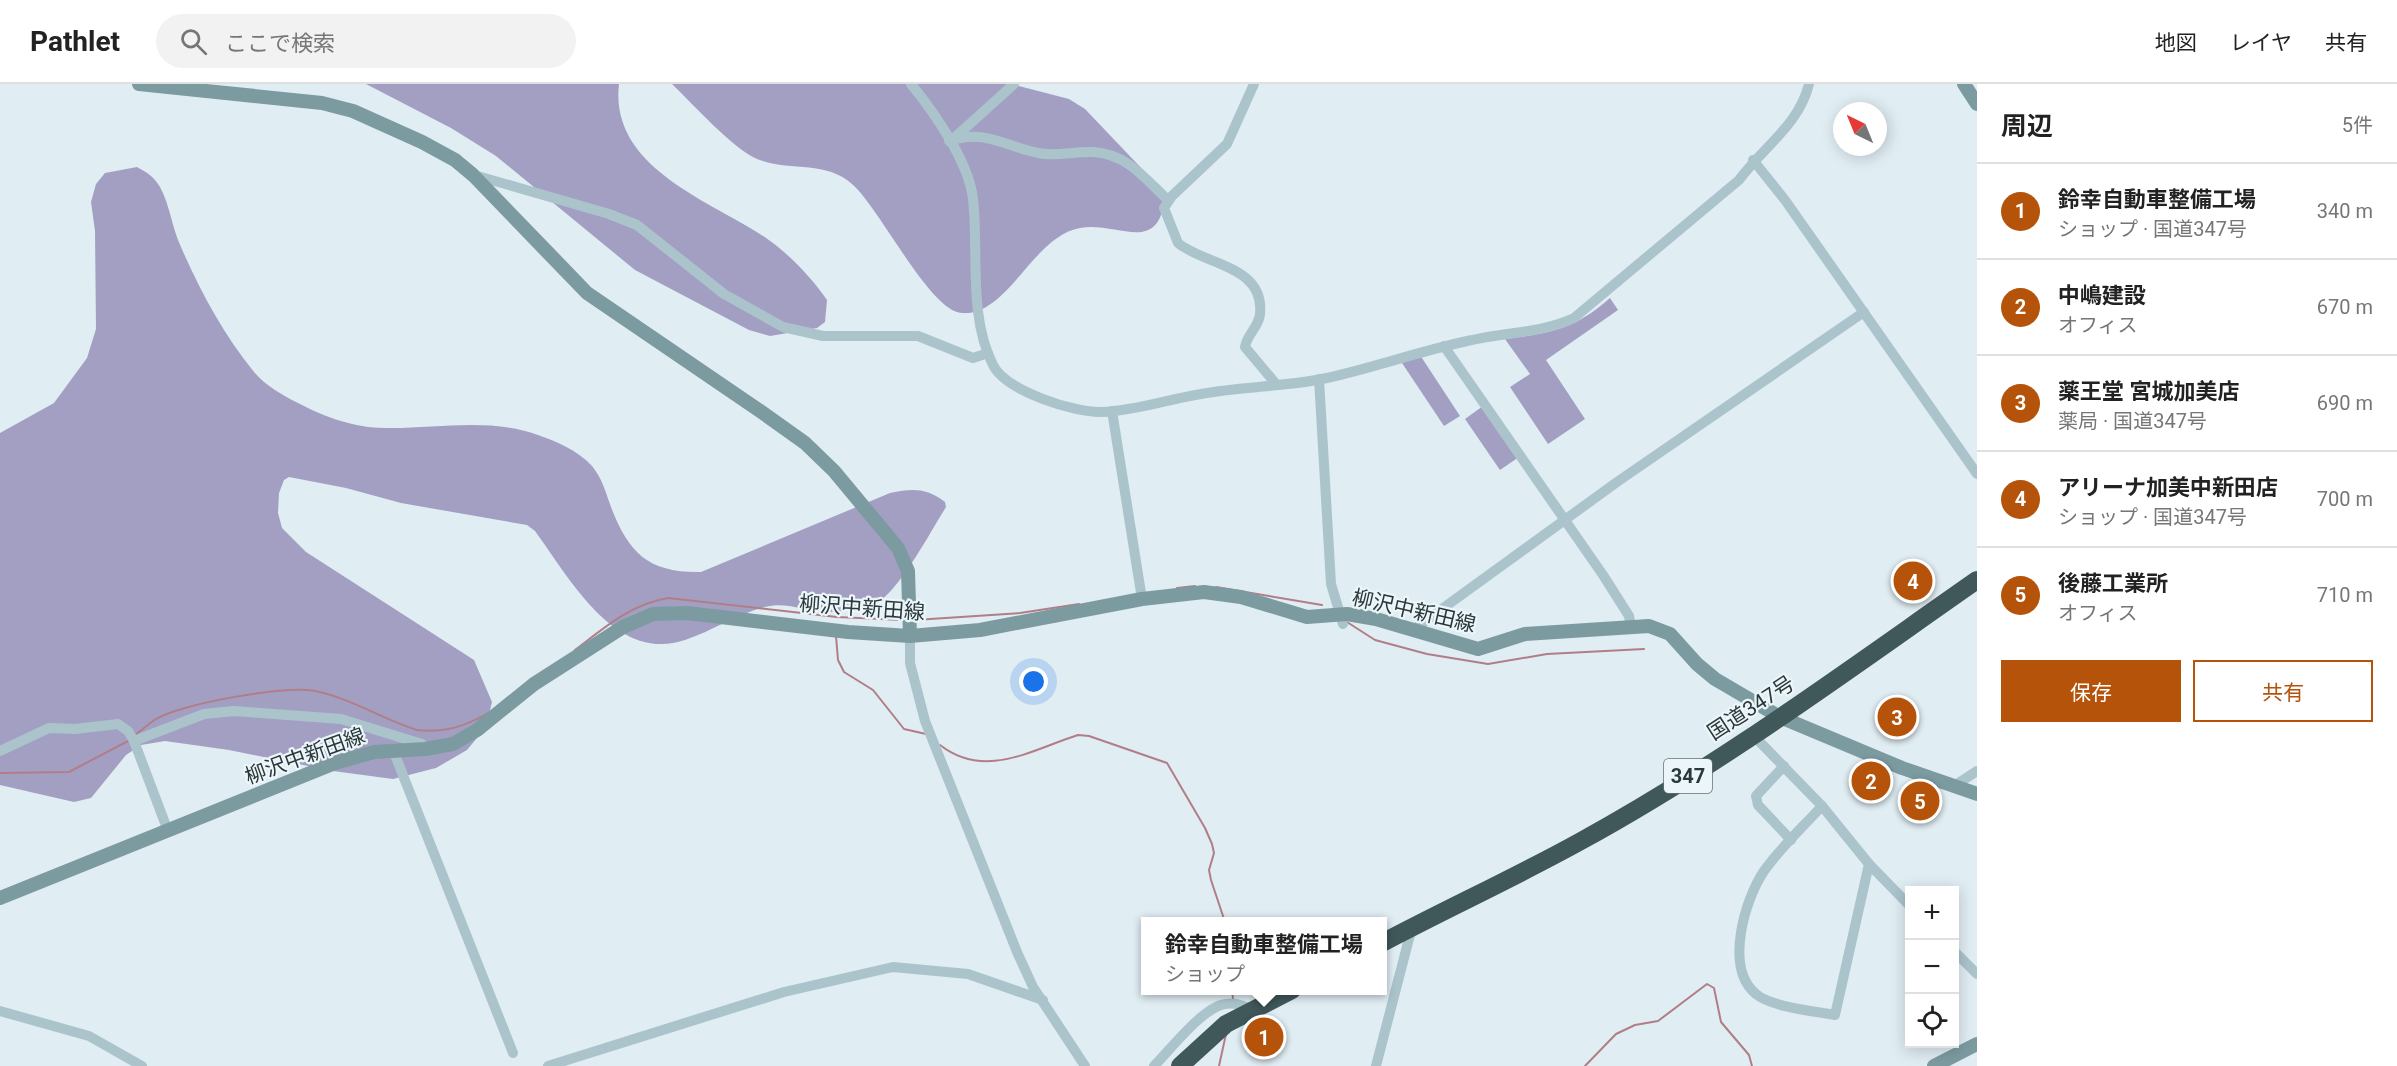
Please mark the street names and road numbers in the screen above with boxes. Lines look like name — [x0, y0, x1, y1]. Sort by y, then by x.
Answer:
street label: 柳沢中新田線 — [1350, 585, 1478, 637]
street label: 柳沢中新田線 — [798, 592, 926, 624]
street label: 国道347号 — [1703, 671, 1799, 745]
street label: 柳沢中新田線 — [242, 723, 368, 789]
road number: 347 — [1664, 759, 1712, 793]

